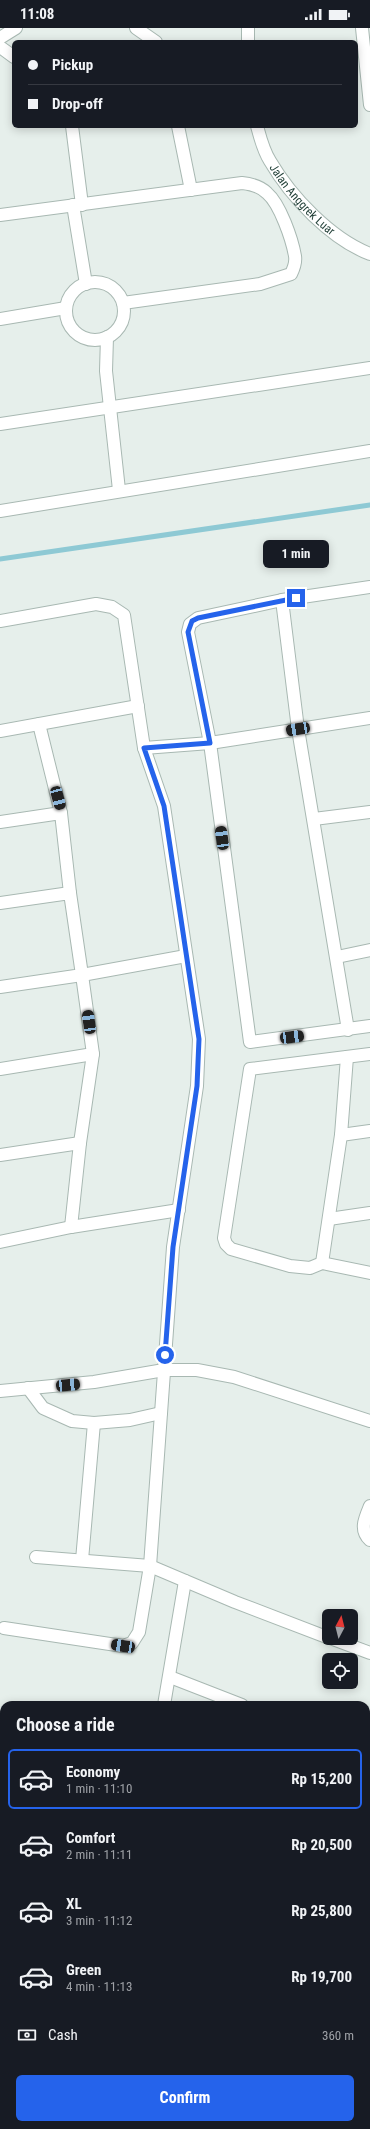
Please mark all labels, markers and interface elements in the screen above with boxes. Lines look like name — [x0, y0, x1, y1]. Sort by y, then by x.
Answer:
text: 11:08 — [20, 5, 54, 23]
text: Pickup — [52, 56, 93, 74]
text: Drop-off — [52, 95, 103, 113]
street label: Jalan Anggrek Luar — [267, 161, 338, 238]
callout: 1 min — [263, 540, 329, 568]
text: 1 min — [282, 546, 310, 561]
route end — [287, 589, 305, 607]
car — [285, 721, 311, 737]
car — [49, 785, 67, 811]
car — [214, 825, 230, 851]
car — [81, 1009, 97, 1035]
car — [279, 1030, 305, 1044]
route start — [156, 1346, 174, 1364]
car — [56, 1378, 80, 1392]
north arrow — [322, 1609, 358, 1645]
map controls — [322, 1609, 358, 1689]
car — [110, 1638, 136, 1654]
button: locate — [322, 1653, 358, 1689]
text: Choose a ride — [16, 1714, 115, 1735]
icon: car — [18, 1761, 54, 1797]
text: Economy — [66, 1763, 120, 1781]
text: Rp 15,200 — [291, 1770, 352, 1788]
text: 1 min · 11:10 — [66, 1781, 132, 1796]
icon: car — [18, 1827, 54, 1863]
text: Comfort — [66, 1829, 115, 1847]
text: Rp 20,500 — [291, 1836, 352, 1854]
text: 2 min · 11:11 — [66, 1847, 132, 1862]
icon: car — [18, 1893, 54, 1929]
text: XL — [66, 1895, 82, 1913]
text: Rp 25,800 — [291, 1902, 352, 1920]
text: 3 min · 11:12 — [66, 1913, 132, 1928]
icon: car — [18, 1959, 54, 1995]
text: Green — [66, 1961, 101, 1979]
text: Rp 19,700 — [291, 1968, 352, 1986]
text: 4 min · 11:13 — [66, 1979, 132, 1994]
icon: cash — [16, 2024, 38, 2046]
text: Cash — [48, 2026, 78, 2044]
text: 360 m — [322, 2028, 354, 2043]
button: Confirm — [16, 2075, 354, 2121]

